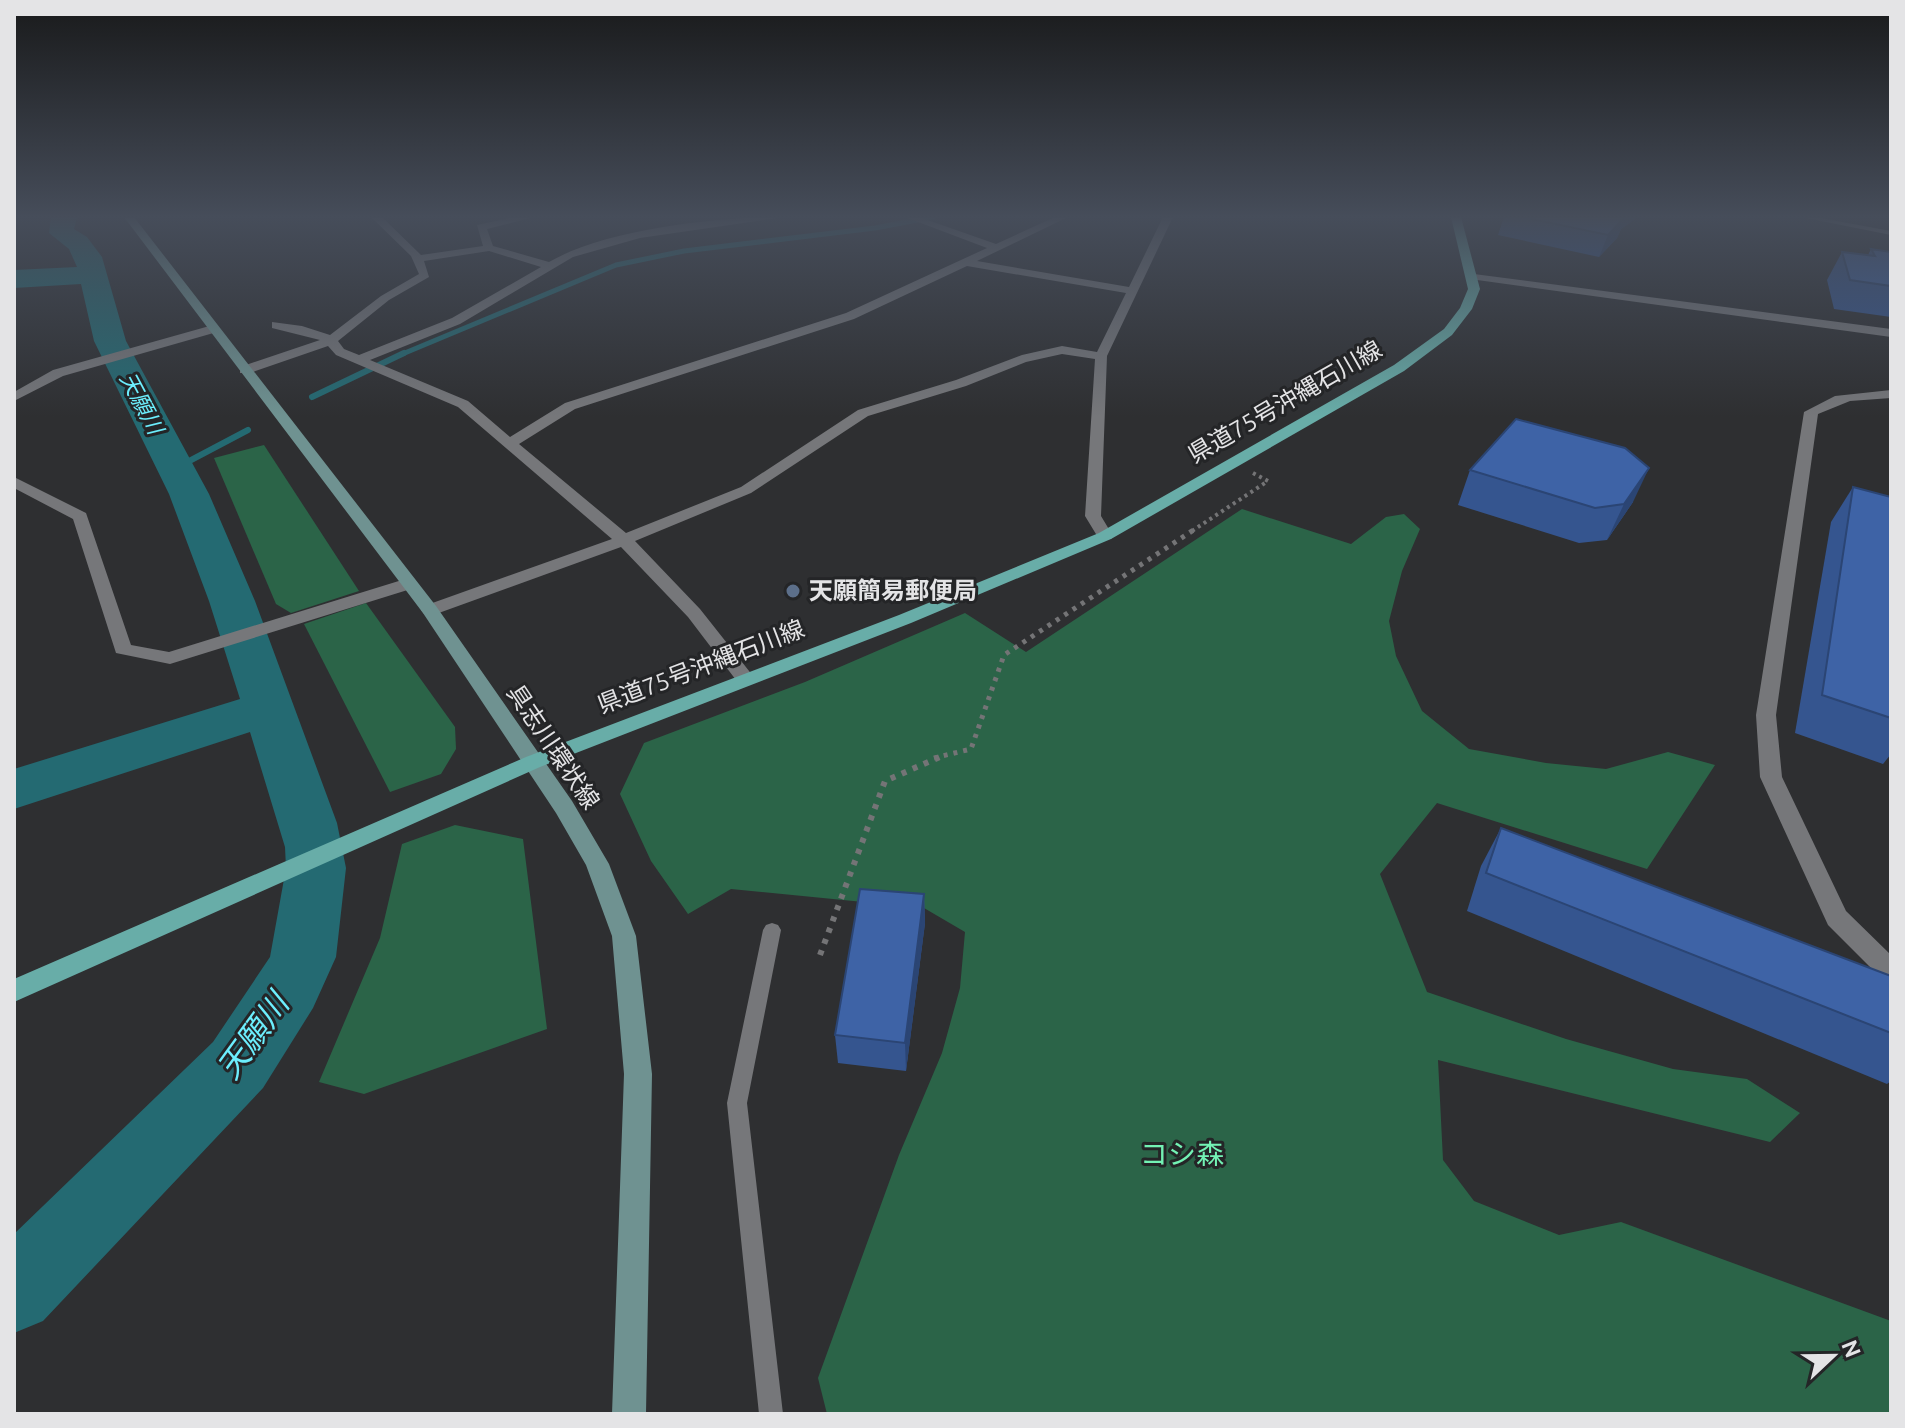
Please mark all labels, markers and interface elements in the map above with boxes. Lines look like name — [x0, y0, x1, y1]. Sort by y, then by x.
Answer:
street label: 県道75号沖縄石川線 — [1183, 335, 1386, 468]
water label: 天願川 — [116, 368, 170, 440]
place label: 天願簡易郵便局 — [809, 577, 977, 604]
marker: 天願簡易郵便局 — [784, 582, 802, 600]
street label: 県道75号沖縄石川線 — [594, 615, 808, 718]
street label: 具志川環状線 — [502, 679, 605, 814]
water label: 天願川 — [209, 984, 297, 1085]
park label: コシ森 — [1140, 1138, 1224, 1169]
north arrow — [1793, 1316, 1873, 1396]
text: N — [1837, 1336, 1867, 1361]

